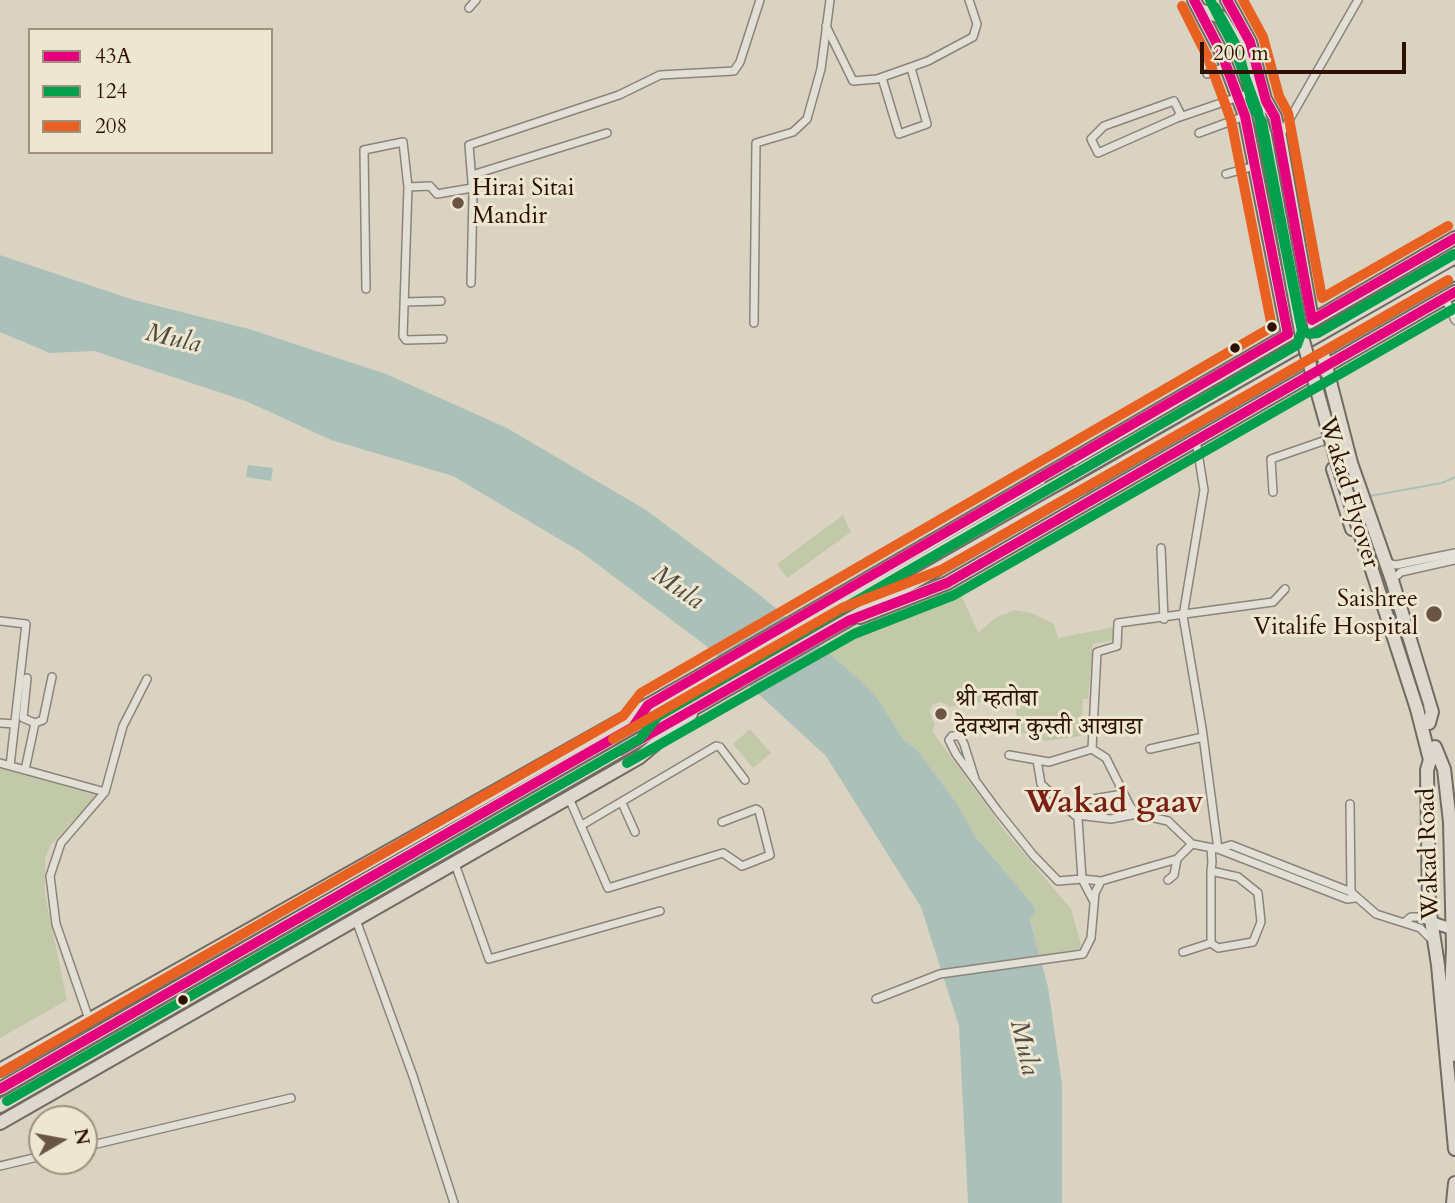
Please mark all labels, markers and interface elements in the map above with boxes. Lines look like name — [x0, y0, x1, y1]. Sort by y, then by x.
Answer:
legend — [28, 28, 273, 154]
scale bar — [1203, 28, 1410, 72]
text: 200 m — [1213, 39, 1269, 68]
text: 43A — [95, 42, 131, 71]
text: 124 — [95, 77, 127, 106]
text: 208 — [95, 112, 127, 141]
place label: Hirai Sitai Mandir — [472, 175, 575, 231]
marker: Hirai Sitai Mandir — [450, 195, 466, 211]
water label: Mula — [142, 319, 204, 361]
unlabelled marker — [1265, 320, 1279, 334]
unlabelled marker — [1228, 341, 1242, 355]
street label: Wakad Flyover — [1311, 414, 1385, 572]
water label: Mula — [645, 560, 709, 618]
place label: Saishree Vitalife Hospital — [1254, 586, 1418, 642]
marker: Saishree Vitalife Hospital — [1424, 604, 1444, 624]
place label: श्री म्हतोबा देवस्थान कुस्ती आखाडा — [955, 686, 1142, 742]
marker: श्री म्हतोबा देवस्थान कुस्ती आखाडा — [933, 706, 949, 722]
district label: Wakad gaav — [1025, 786, 1203, 824]
street label: Wakad Road — [1413, 788, 1447, 920]
unlabelled marker — [176, 993, 190, 1007]
water label: Mula — [1002, 1017, 1044, 1079]
north arrow — [28, 1105, 98, 1175]
text: N — [67, 1126, 96, 1147]

